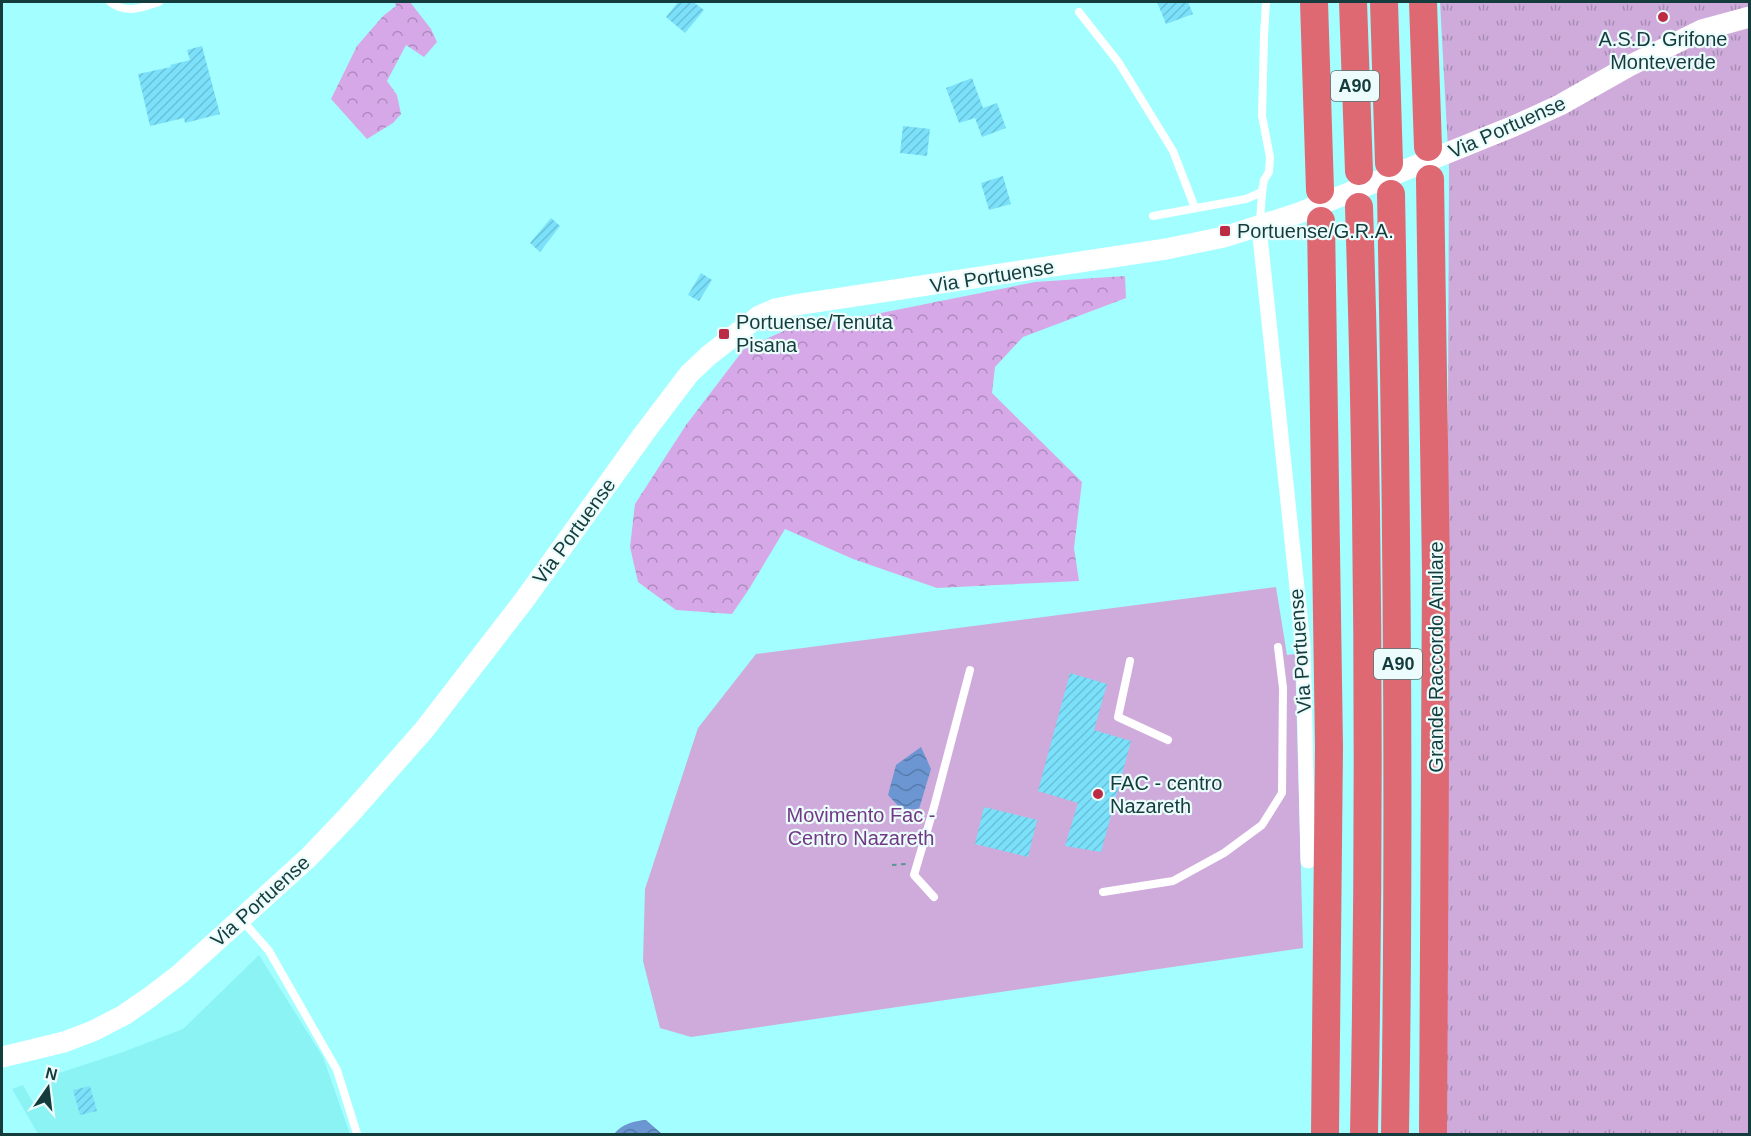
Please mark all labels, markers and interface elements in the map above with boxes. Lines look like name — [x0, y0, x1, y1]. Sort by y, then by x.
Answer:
marker: A.S.D. Grifone Monteverde — [1656, 10, 1670, 24]
place label: A.S.D. Grifone Monteverde — [1599, 28, 1727, 73]
road number: A90 — [1331, 71, 1379, 101]
street label: Via Portuense — [1445, 91, 1569, 163]
place label: Portuense/G.R.A. — [1237, 220, 1394, 242]
marker: Portuense/G.R.A. — [1218, 224, 1232, 238]
street label: Via Portuense — [928, 255, 1056, 297]
place label: Portuense/Tenuta Pisana — [736, 311, 894, 356]
marker: Portuense/Tenuta Pisana — [717, 327, 731, 341]
street label: Via Portuense — [528, 474, 620, 588]
street label: Grande Raccordo Anulare — [1425, 541, 1447, 773]
street label: Via Portuense — [1285, 588, 1315, 714]
road number: A90 — [1374, 649, 1422, 679]
place label: FAC - centro Nazareth — [1110, 772, 1222, 817]
marker: FAC - centro Nazareth — [1091, 787, 1105, 801]
park label: Movimento Fac - Centro Nazareth — [787, 804, 935, 849]
street label: Via Portuense — [206, 851, 314, 951]
north arrow — [18, 1058, 78, 1118]
text: N — [44, 1064, 59, 1084]

